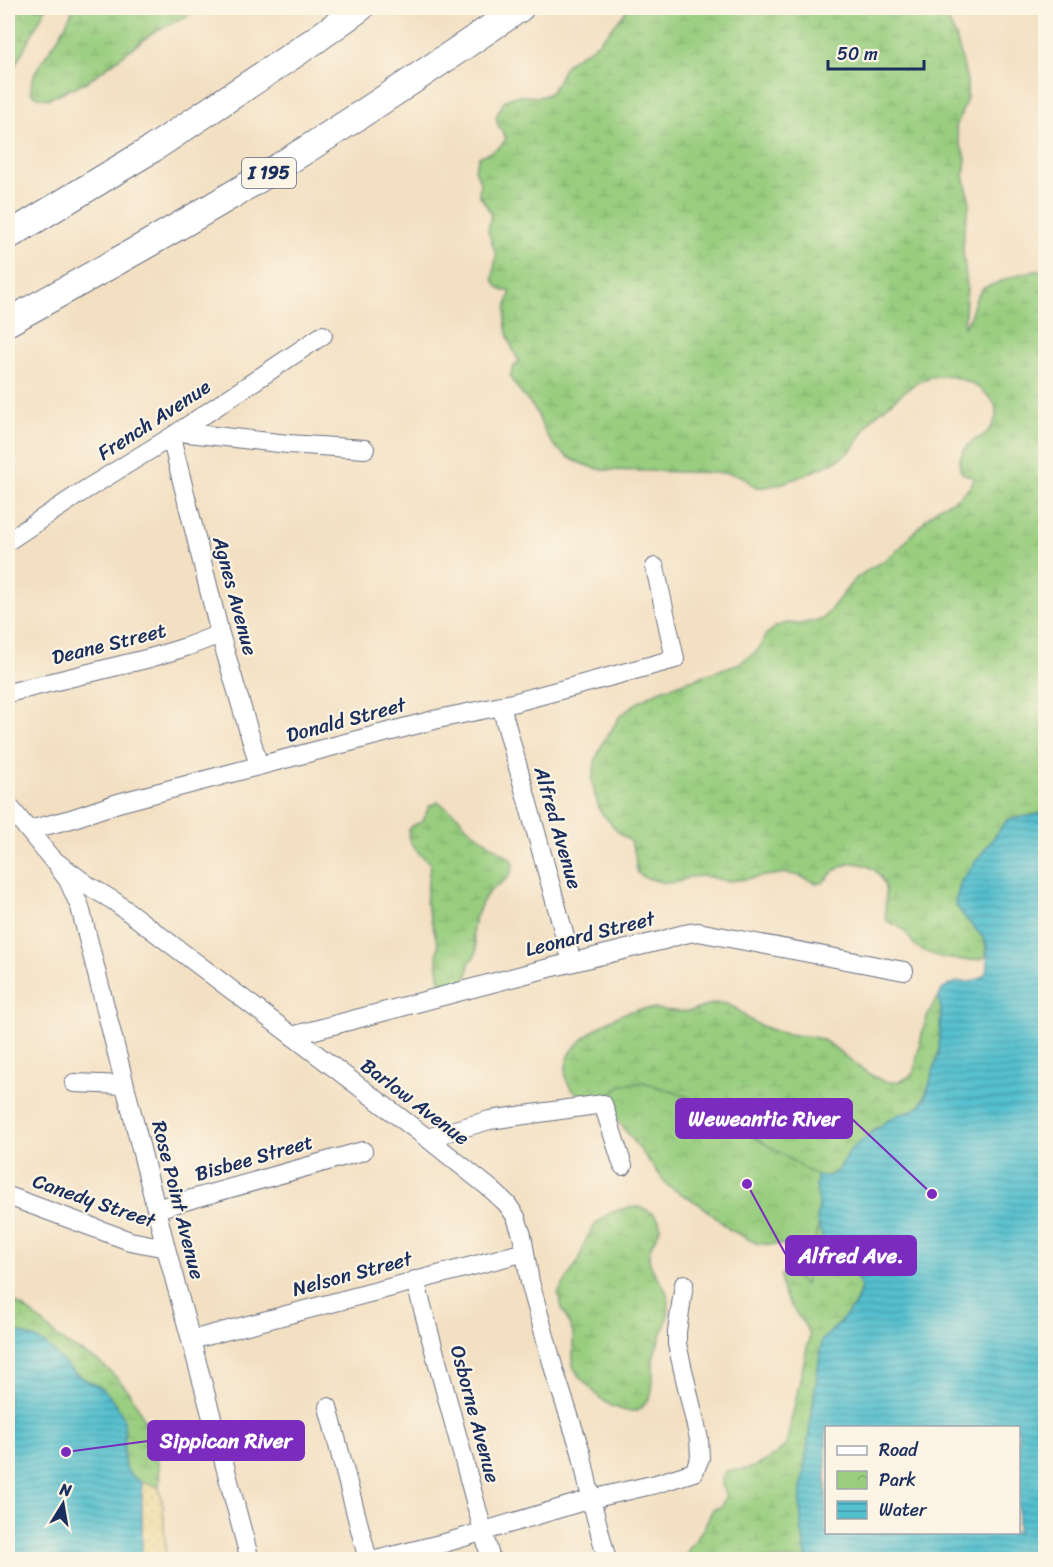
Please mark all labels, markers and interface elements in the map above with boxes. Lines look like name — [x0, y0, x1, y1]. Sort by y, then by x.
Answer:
scale bar — [828, 33, 924, 71]
text: 50 m — [837, 38, 878, 70]
road number: I 195 — [242, 158, 296, 188]
street label: French Avenue — [90, 370, 218, 470]
street label: Agnes Avenue — [202, 532, 268, 659]
street label: Deane Street — [48, 613, 170, 675]
street label: Donald Street — [282, 687, 411, 753]
street label: Alfred Avenue — [523, 762, 592, 894]
street label: Leonard Street — [521, 901, 659, 967]
street label: Barlow Avenue — [353, 1049, 477, 1155]
callout: Weweantic River — [676, 1099, 852, 1138]
text: Weweantic River — [688, 1100, 841, 1138]
street label: Rose Point Avenue — [141, 1117, 215, 1283]
street label: Bisbee Street — [191, 1124, 317, 1192]
street label: Canedy Street — [28, 1164, 161, 1239]
callout: Alfred Ave. — [786, 1236, 916, 1275]
text: Alfred Ave. — [797, 1237, 904, 1275]
street label: Nelson Street — [288, 1241, 417, 1307]
street label: Osborne Avenue — [440, 1341, 510, 1487]
callout: Sippican River — [148, 1421, 304, 1460]
text: Sippican River — [159, 1422, 294, 1460]
legend — [825, 1426, 1020, 1534]
text: Road — [879, 1434, 919, 1466]
text: Park — [879, 1464, 916, 1496]
north arrow — [33, 1474, 93, 1534]
text: N — [57, 1474, 75, 1505]
text: Water — [879, 1494, 928, 1526]

